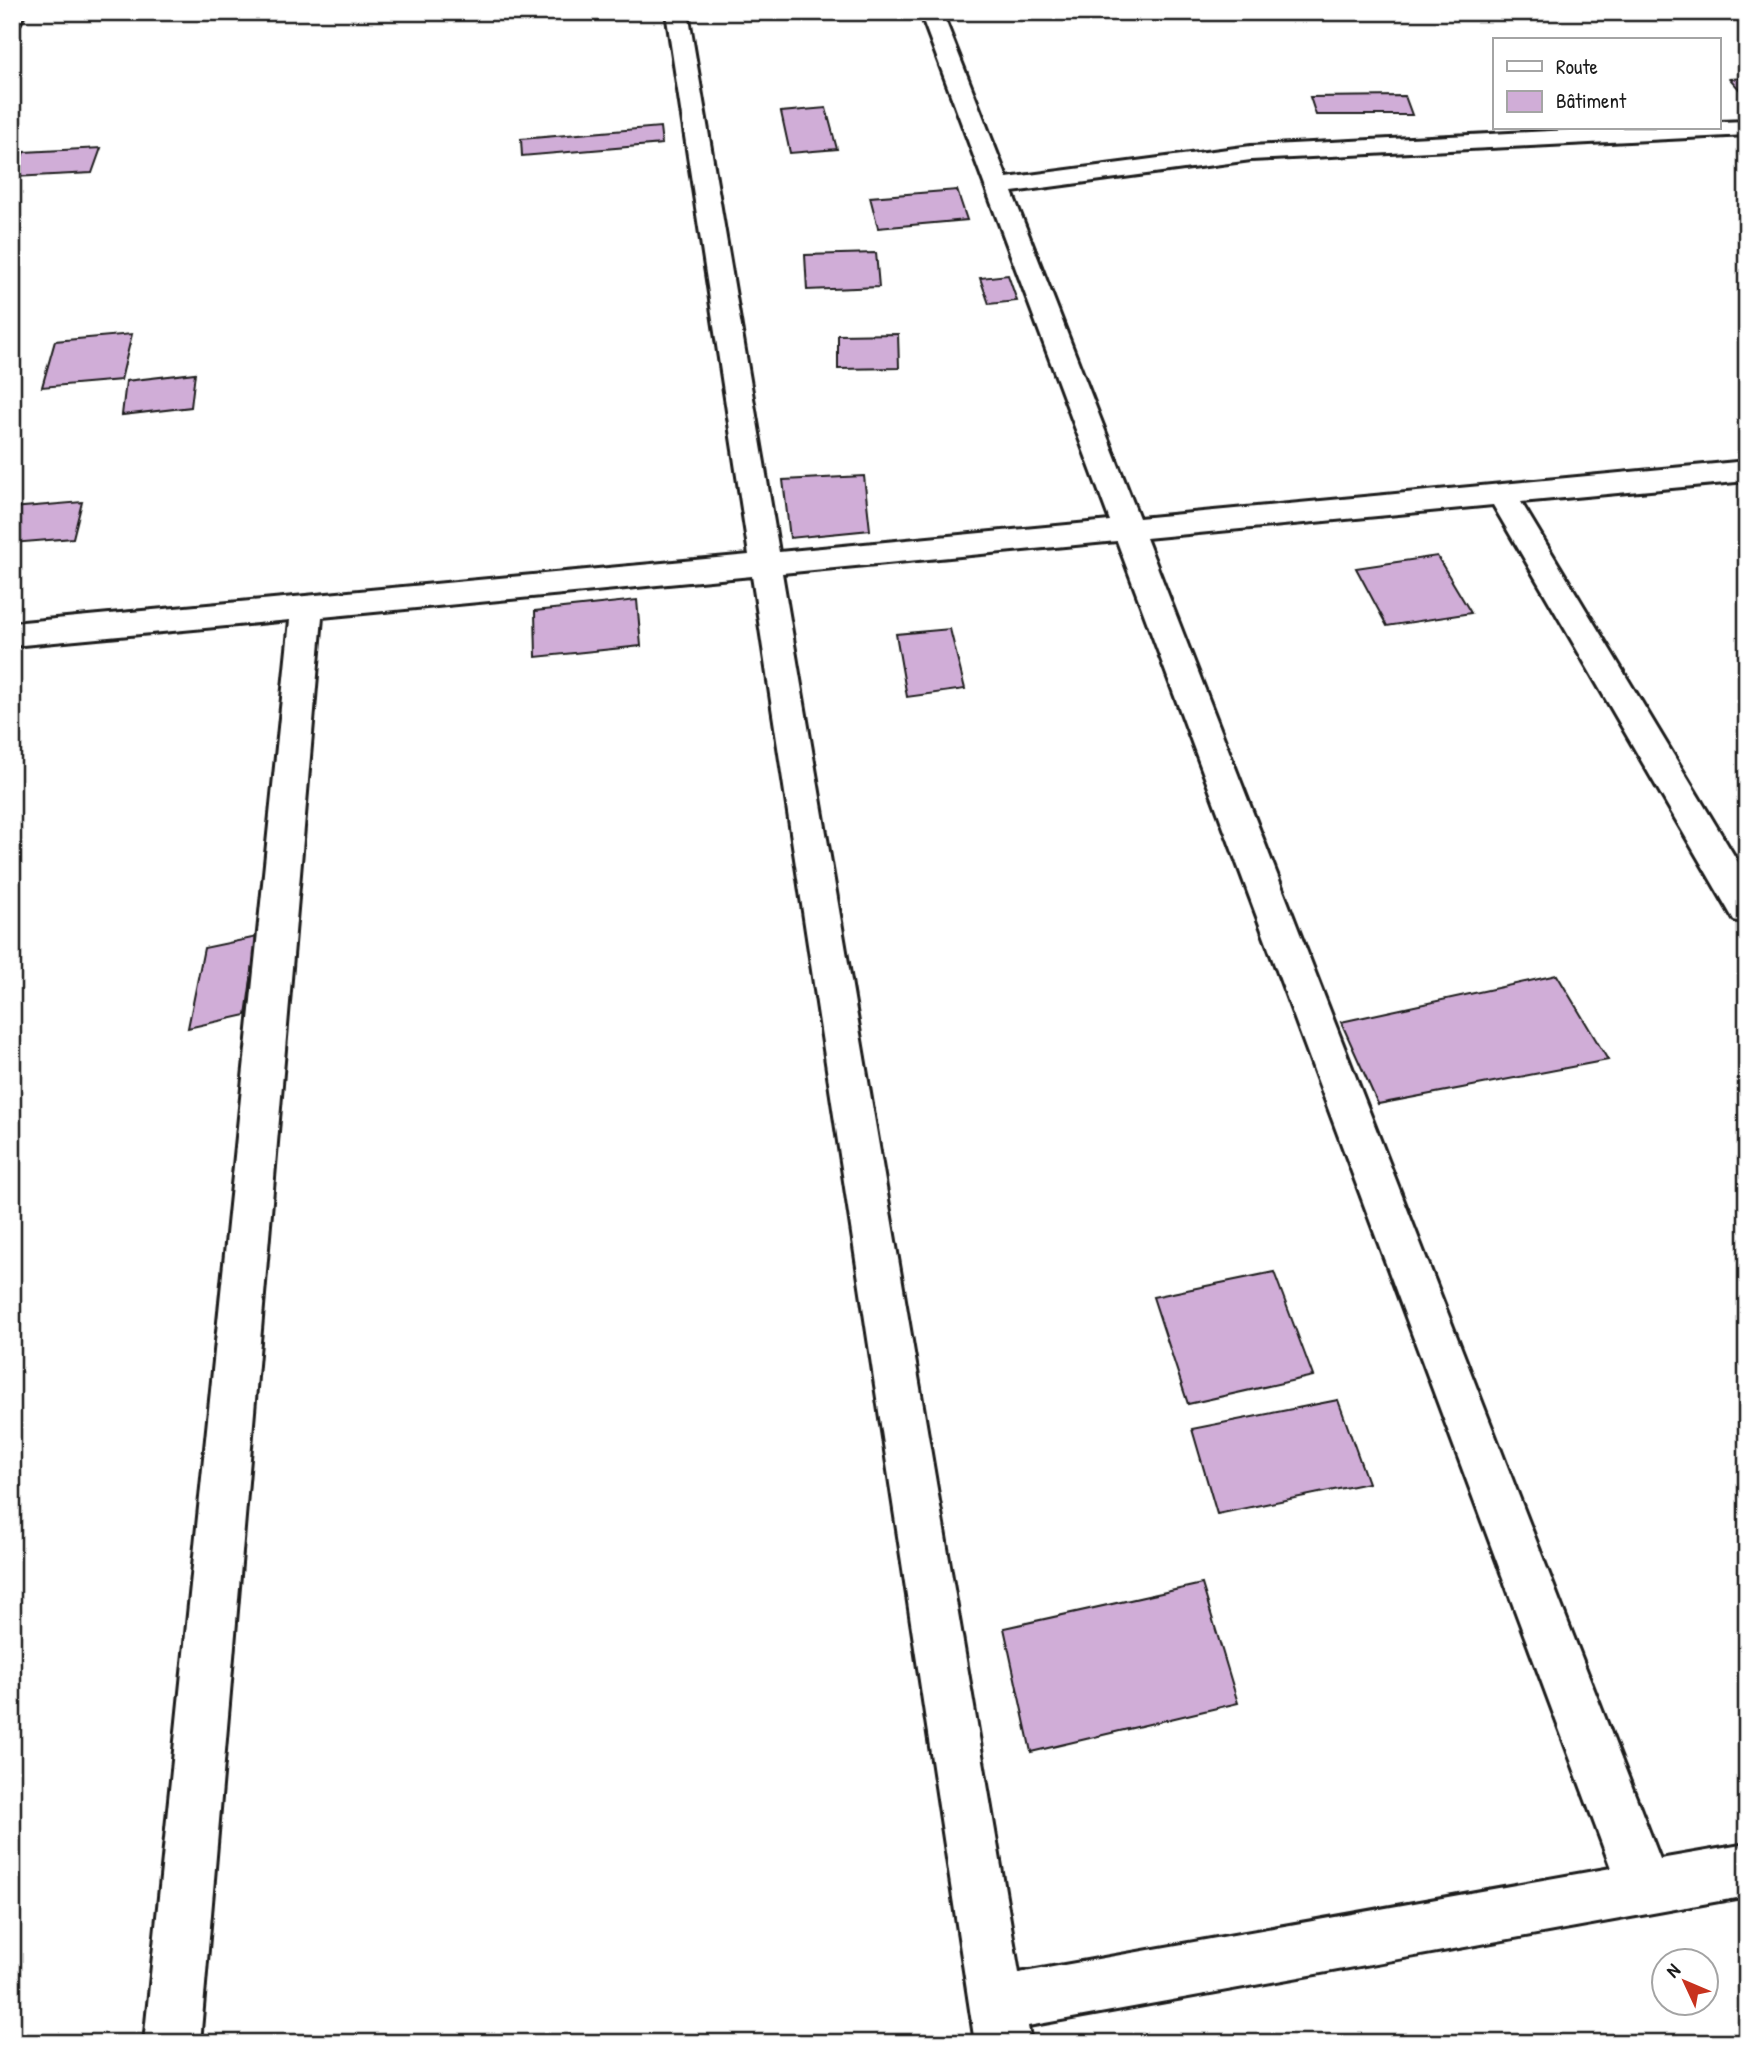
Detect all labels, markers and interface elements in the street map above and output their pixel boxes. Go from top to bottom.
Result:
legend [1493,38,1720,130]
text: Route [1556,52,1598,81]
text: Bâtiment [1556,86,1627,115]
north arrow [1650,1946,1720,2016]
text: N [1660,1958,1686,1983]

